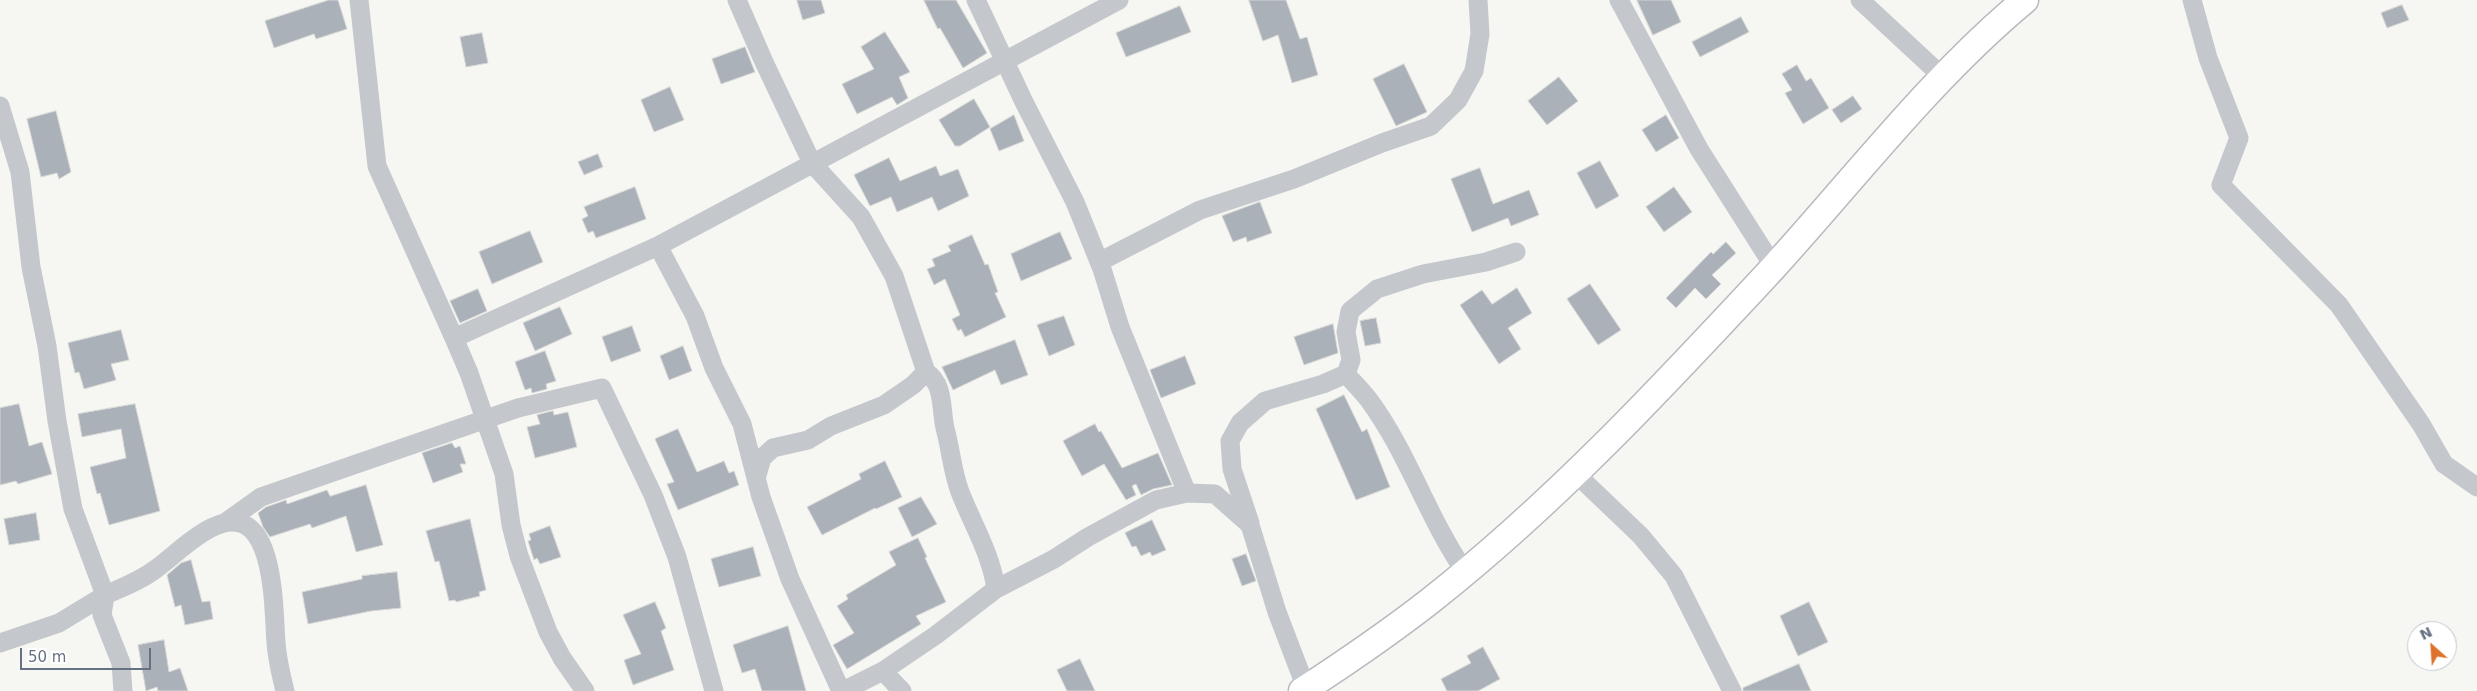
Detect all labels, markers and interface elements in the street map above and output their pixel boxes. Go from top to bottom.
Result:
north arrow [2407,621,2457,671]
text: N [2417,624,2435,643]
scale bar [22,638,154,670]
text: 50 m [28,648,66,666]

